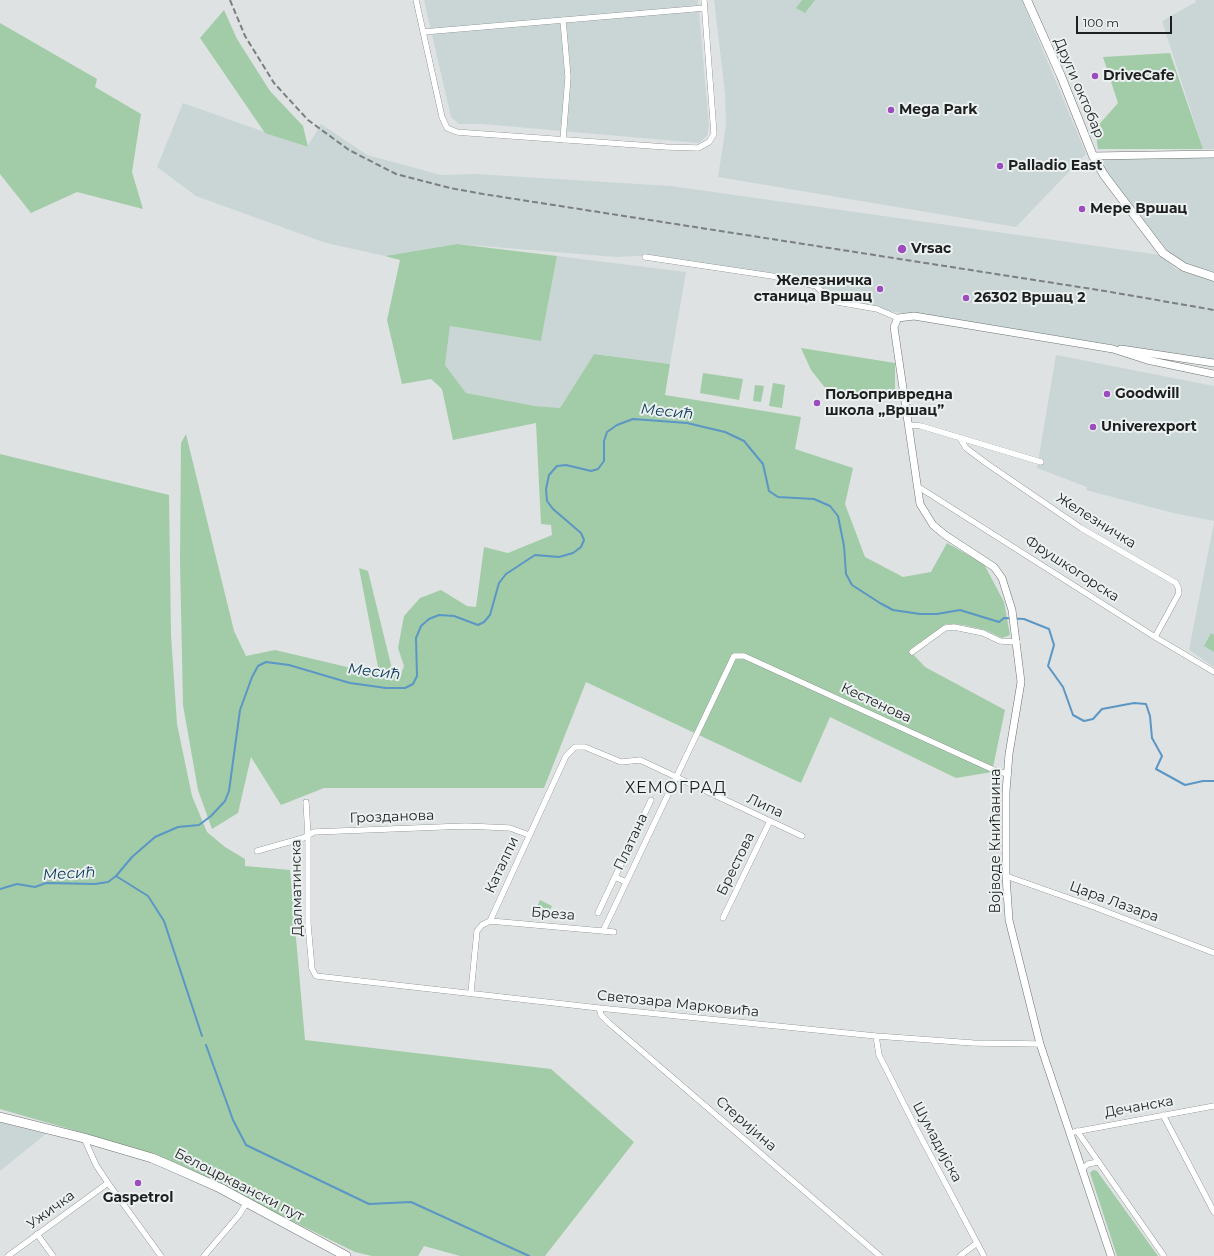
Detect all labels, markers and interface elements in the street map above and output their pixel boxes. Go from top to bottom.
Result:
scale bar [1078,8,1174,34]
text: 100 m [1083,15,1119,30]
street label: Други октобар [1050,35,1108,141]
place label: DriveCafe [1103,68,1175,84]
marker: DriveCafe [1090,71,1100,81]
place label: Mega Park [899,102,977,118]
marker: Mega Park [886,105,896,115]
place label: Palladio East [1008,158,1102,174]
marker: Palladio East [995,161,1005,171]
place label: Мере Вршац [1090,201,1187,217]
marker: Мере Вршац [1077,204,1087,214]
place label: Vrsac [911,241,951,257]
marker: Vrsac [896,243,908,255]
place label: Железничка станица Вршац [754,273,872,306]
marker: Железничка станица Вршац [875,284,885,294]
place label: 26302 Вршац 2 [974,290,1085,306]
marker: 26302 Вршац 2 [961,293,971,303]
place label: Goodwill [1115,386,1180,402]
place label: Пољопривредна школа „Вршац” [825,387,953,420]
marker: Goodwill [1102,389,1112,399]
marker: Пољопривредна школа „Вршац” [812,398,822,408]
water label: Месић [640,400,694,424]
place label: Univerexport [1101,419,1197,435]
marker: Univerexport [1088,422,1098,432]
street label: Железничка [1053,490,1139,552]
street label: Фрушкогорска [1022,532,1122,606]
water label: Месић [347,660,401,684]
street label: Кестенова [838,679,914,727]
street label: Војводе Книћанина [988,768,1004,914]
district label: ХЕМОГРАД [625,778,727,798]
street label: Липа [744,790,786,822]
street label: Грозданова [349,807,435,827]
street label: Платана [611,811,651,873]
street label: Брестова [714,830,758,898]
street label: Каталпи [482,834,522,896]
street label: Далматинска [288,839,306,937]
water label: Месић [42,864,96,884]
street label: Цара Лазара [1067,878,1161,926]
street label: Бреза [530,904,576,924]
street label: Светозара Марковића [596,987,760,1021]
street label: Стеријина [712,1093,780,1155]
street label: Дечанска [1103,1093,1175,1121]
street label: Шумадијска [909,1099,965,1185]
street label: Белоцрквански пут [171,1145,307,1225]
marker: Gaspetrol [133,1178,143,1188]
street label: Ужичка [24,1187,78,1233]
place label: Gaspetrol [103,1190,173,1206]

